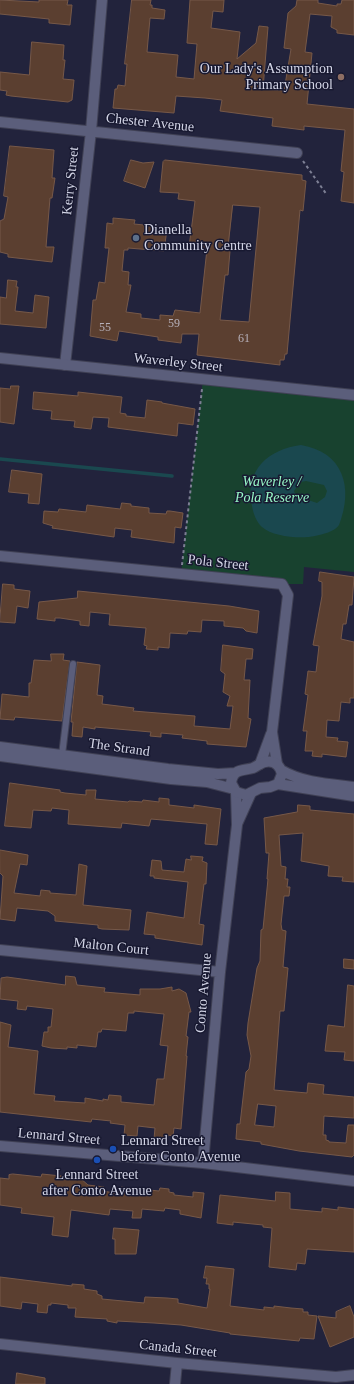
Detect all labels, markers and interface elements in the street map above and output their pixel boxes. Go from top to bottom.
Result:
place label: Our Lady's Assumption Primary School [200,61,333,94]
marker: Our Lady's Assumption Primary School [336,72,346,82]
street label: Chester Avenue [105,110,195,136]
street label: Kerry Street [59,146,83,216]
place label: Dianella Community Centre [144,222,252,254]
marker: Dianella Community Centre [131,233,141,243]
house number: 59 [168,317,180,331]
house number: 55 [99,321,111,335]
house number: 61 [238,332,250,346]
street label: Waverley Street [133,350,223,376]
park label: Waverley / Pola Reserve [235,474,309,506]
street label: Pola Street [187,551,249,575]
street label: The Strand [87,735,151,761]
street label: Malton Court [72,935,150,959]
street label: Conto Avenue [192,952,216,1034]
street label: Lennard Street [17,1125,101,1149]
place label: Lennard Street before Conto Avenue [121,1133,240,1166]
marker: Lennard Street before Conto Avenue [108,1144,118,1154]
marker: Lennard Street after Conto Avenue [92,1155,102,1165]
place label: Lennard Street after Conto Avenue [42,1167,152,1200]
street label: Canada Street [138,1337,218,1361]

